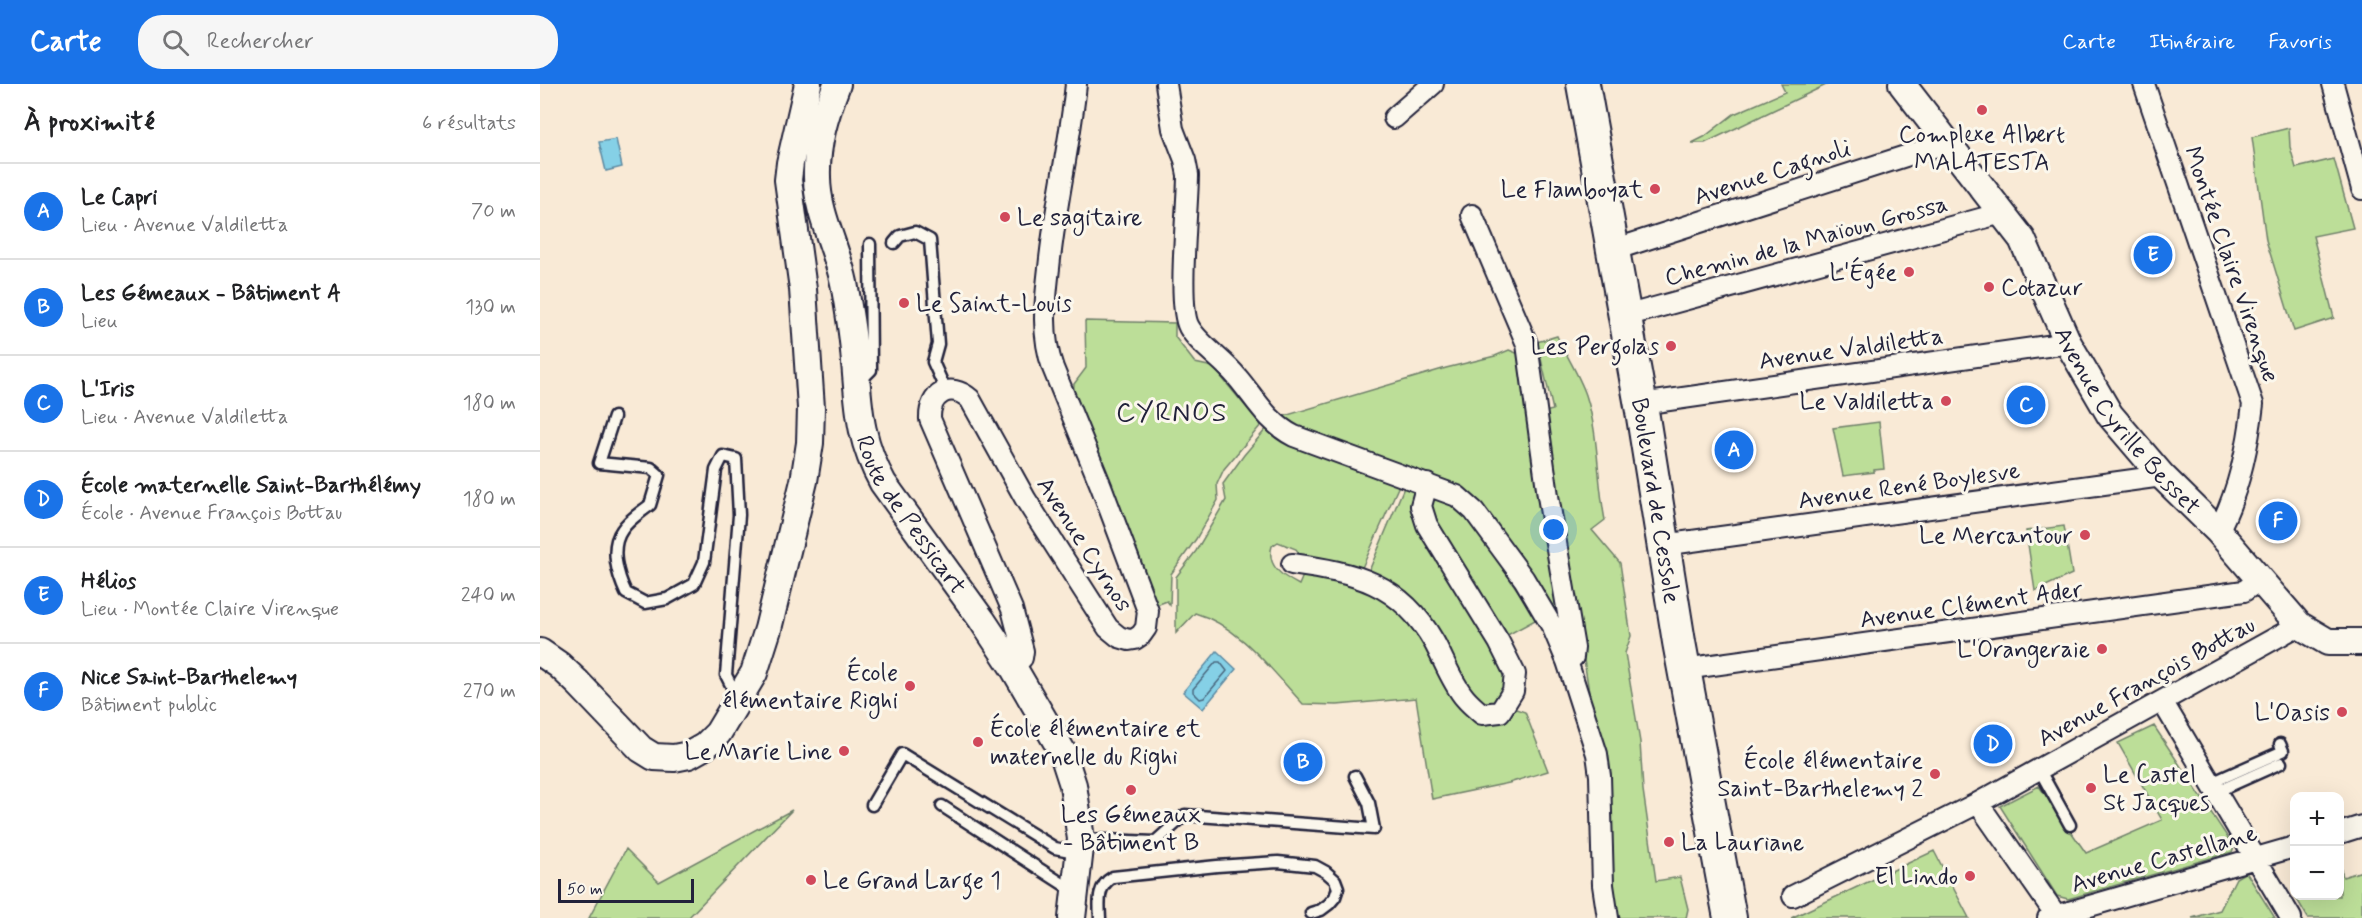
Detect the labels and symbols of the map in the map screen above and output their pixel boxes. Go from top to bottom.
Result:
marker: Complexe Albert MALATESTA [1975,103,1989,117]
place label: Complexe Albert MALATESTA [1899,120,2065,179]
street label: Avenue Cagnoli [1690,133,1856,216]
street label: Montée Claire Virenque [2176,143,2285,386]
place label: Le Flamboyat [1501,175,1643,206]
marker: Le Flamboyat [1648,182,1662,196]
street label: Chemin de la Maïoun Grossa [1661,189,1951,294]
place label: Le sagitaire [1017,203,1142,236]
marker: Le sagitaire [998,210,1012,224]
pin: E [2134,232,2172,278]
place label: L'Égée [1830,256,1897,289]
marker: L'Égée [1902,265,1916,279]
place label: Cotazur [2001,273,2083,304]
marker: Cotazur [1982,280,1996,294]
place label: Le Saint-Louis [916,289,1072,320]
marker: Le Saint-Louis [897,296,911,310]
street label: Avenue Valdiletta [1757,321,1946,378]
street label: Avenue Cyrille Besset [2046,323,2207,522]
place label: Les Pergolas [1530,332,1659,366]
marker: Les Pergolas [1664,339,1678,353]
pin: C [2006,382,2046,428]
place label: Le Valdiletta [1799,387,1934,418]
marker: Le Valdiletta [1939,394,1953,408]
district label: CYRNOS [1116,396,1228,431]
street label: Boulevard de Cessole [1623,396,1687,606]
pin: A [1714,428,1754,472]
street label: Route de Pessicart [848,432,972,601]
street label: Avenue René Boylesve [1796,456,2022,517]
street label: Avenue Cyrnos [1029,472,1139,618]
pin: F [2258,498,2298,544]
your location [1539,515,1568,544]
place label: Le Mercantour [1919,521,2073,552]
marker: Le Mercantour [2078,528,2092,542]
street label: Avenue Clément Ader [1858,574,2085,636]
street label: Avenue François Bottau [2033,610,2261,755]
place label: L'Orangeraie [1957,635,2090,668]
marker: L'Orangeraie [2095,642,2109,656]
place label: École élémentaire Righi [721,656,898,719]
marker: École élémentaire Righi [903,679,917,693]
place label: L'Oasis [2255,698,2330,729]
marker: L'Oasis [2335,705,2349,719]
place label: École élémentaire et maternelle du Righi [990,712,1201,775]
pin: D [1974,722,2012,766]
marker: École élémentaire et maternelle du Righi [971,735,985,749]
place label: Le Marie Line [685,737,832,768]
pin: B [1284,740,1323,784]
marker: Le Marie Line [837,744,851,758]
place label: École élémentaire Saint-Barthelemy 2 [1717,744,1923,805]
place label: Le Castel St Jacques [2103,760,2210,819]
marker: École élémentaire Saint-Barthelemy 2 [1928,767,1942,781]
marker: Le Castel St Jacques [2084,781,2098,795]
marker: Les Gémeaux - Bâtiment B [1124,783,1138,797]
place label: Les Gémeaux - Bâtiment B [1061,800,1202,859]
street label: Avenue Castellane [2068,818,2261,901]
place label: La Lauriane [1681,828,1804,859]
marker: La Lauriane [1662,835,1676,849]
place label: El Lindo [1874,862,1958,893]
place label: Le Grand Large 1 [823,866,1001,900]
marker: El Lindo [1963,869,1977,883]
marker: Le Grand Large 1 [804,873,818,887]
scale bar [558,876,694,904]

